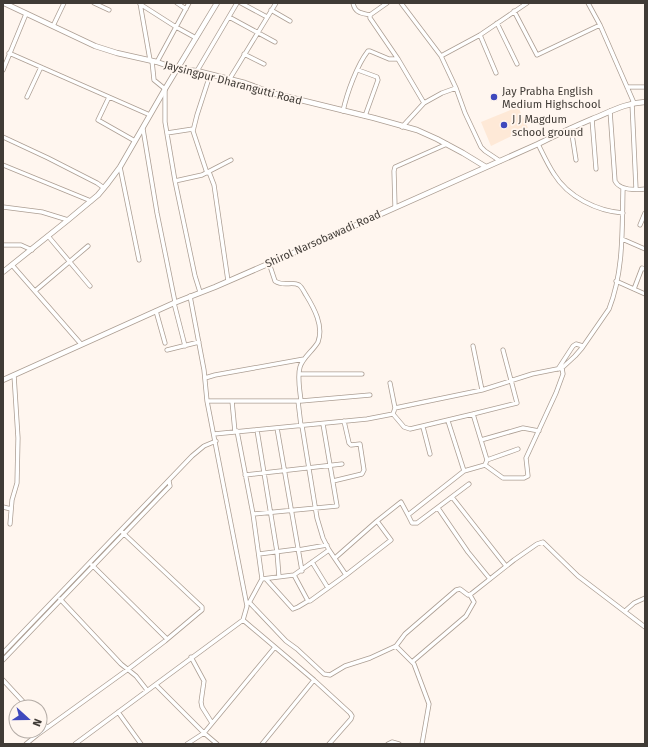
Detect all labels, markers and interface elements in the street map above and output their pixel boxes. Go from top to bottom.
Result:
street label: Jaysingpur Dharangutti Road [163,58,303,108]
place label: Jay Prabha English Medium Highschool [502,85,601,111]
marker: Jay Prabha English Medium Highschool [489,92,499,102]
place label: J J Magdum school ground [512,113,583,139]
marker: J J Magdum school ground [499,120,509,130]
street label: Shirol Narsobawadi Road [263,208,383,270]
north arrow [8,699,48,739]
text: N [29,717,44,728]

